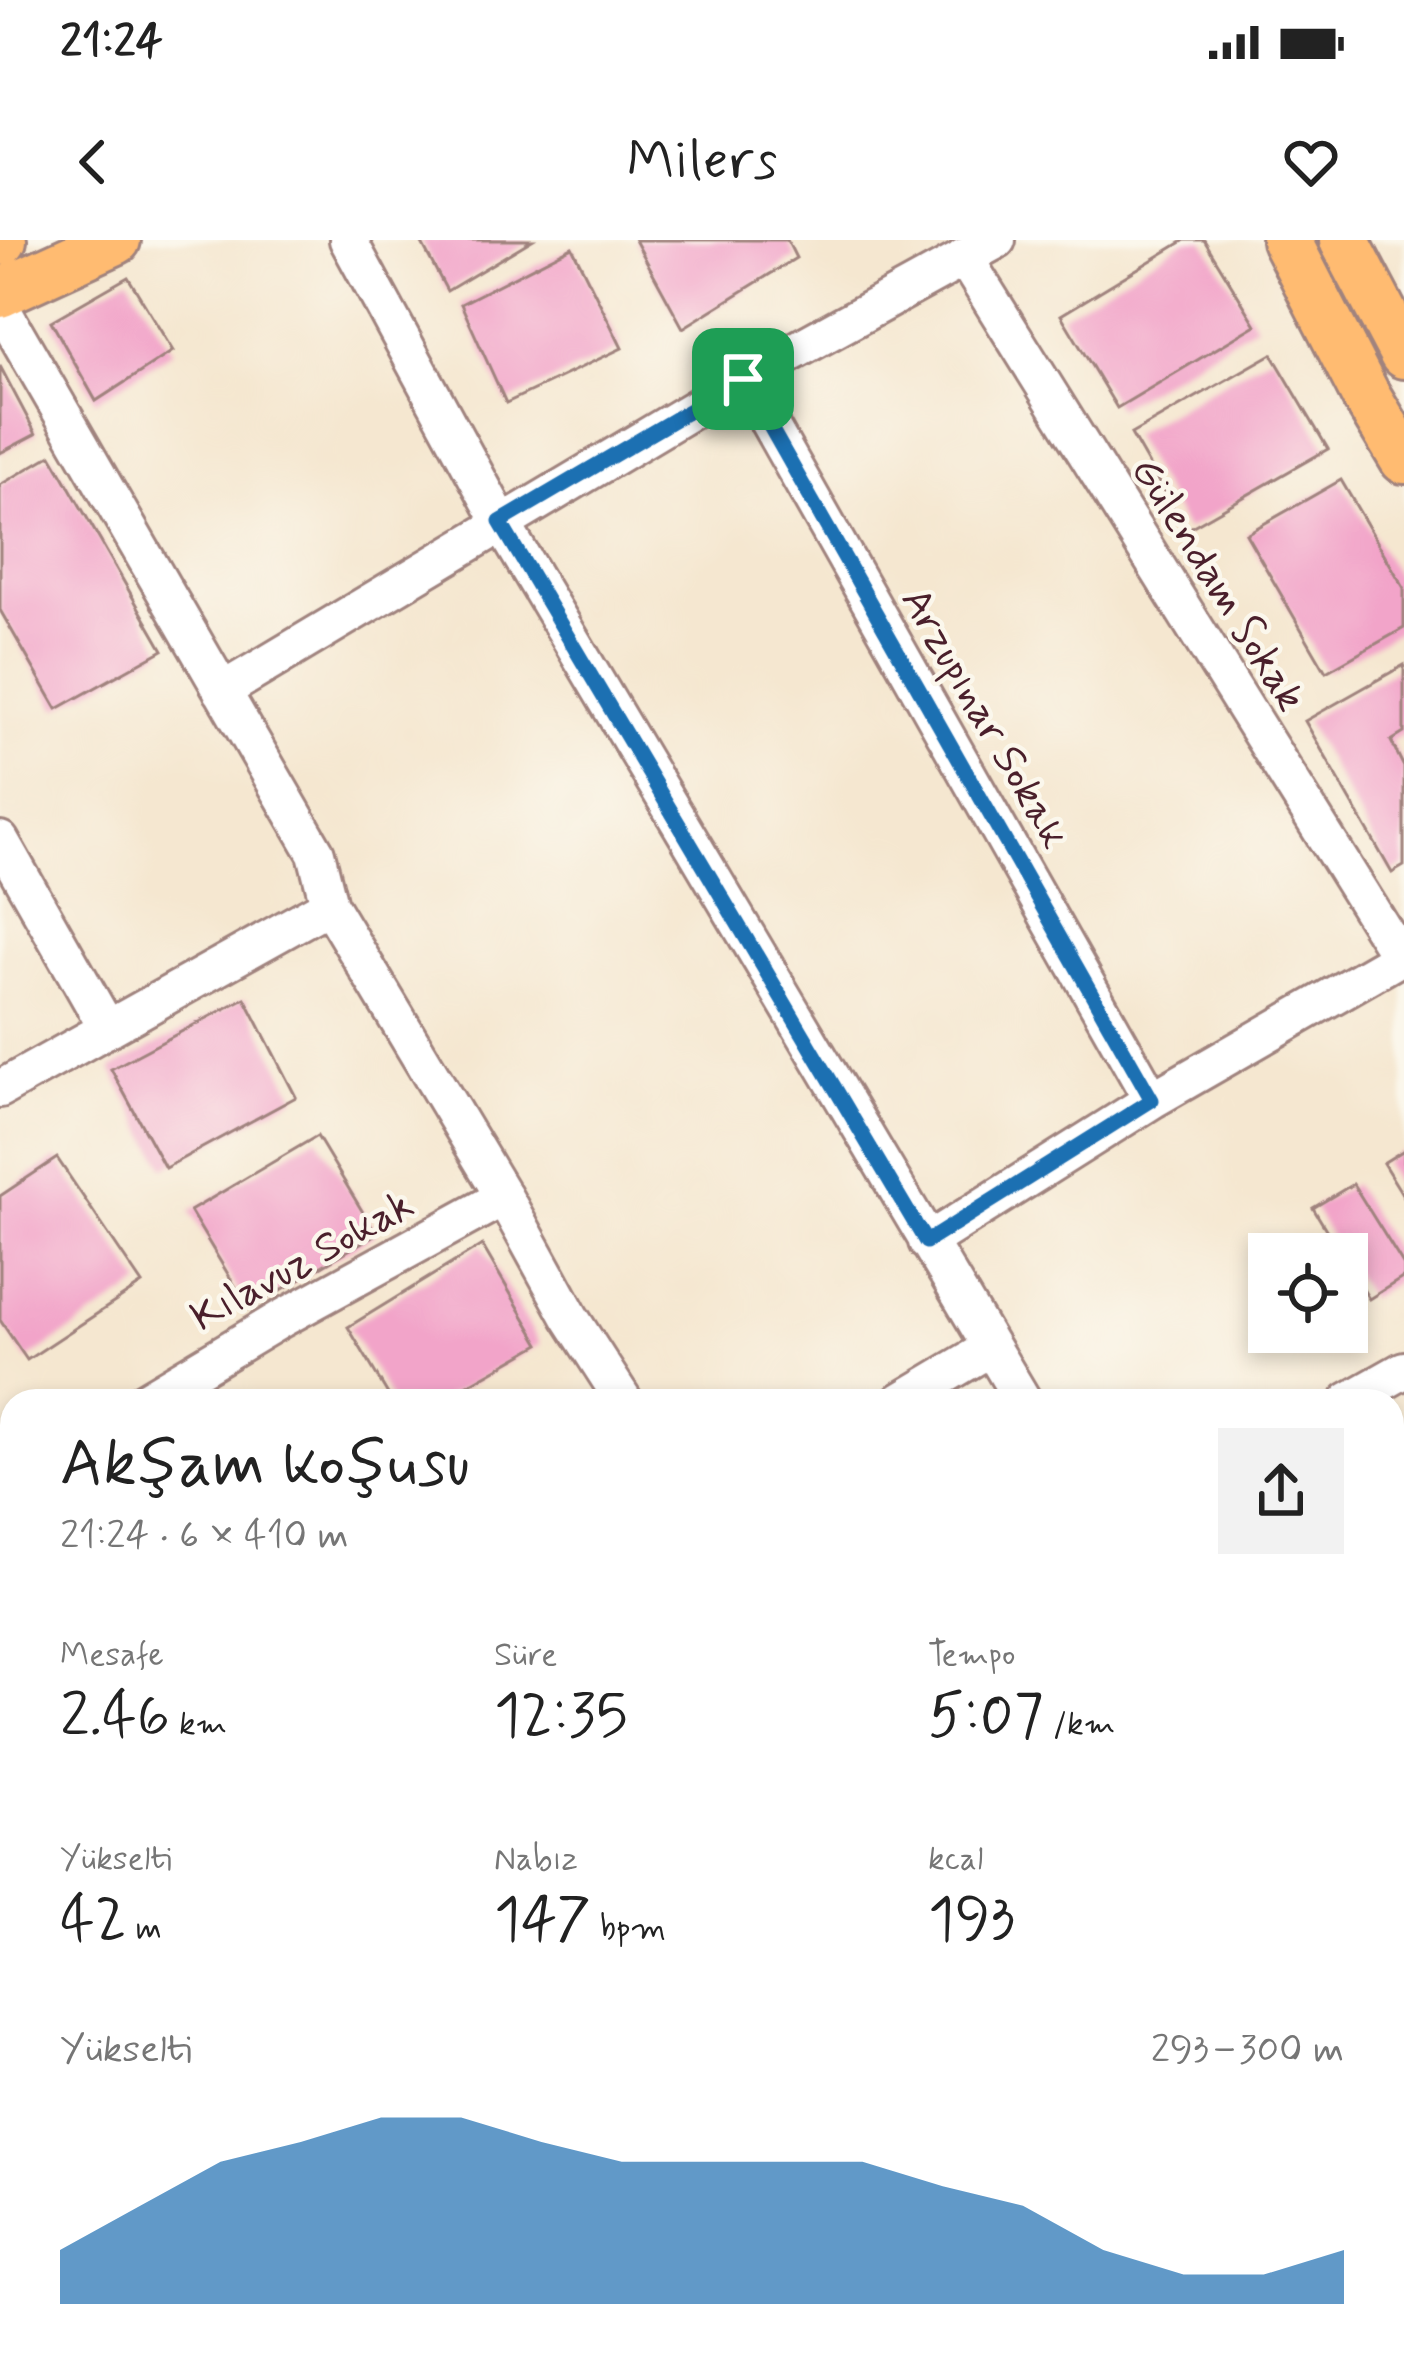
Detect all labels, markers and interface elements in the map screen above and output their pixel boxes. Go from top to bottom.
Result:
text: 21:24 [60,13,163,72]
text: Milers [627,127,777,198]
icon: back [60,129,126,195]
icon: heart [1278,129,1344,195]
pin [692,328,794,430]
icon: arrive [710,346,776,412]
street label: Gülendam Sokak [1117,447,1317,722]
street label: Arzupınar Sokak [887,578,1081,859]
street label: Kılavuz Sokak [182,1178,424,1346]
map controls [1248,1233,1368,1353]
button: locate [1248,1233,1368,1353]
text: Akşam koşusu [60,1423,470,1509]
button: share [1218,1428,1344,1554]
text: 21:24 · 6 × 410 m [60,1511,348,1562]
text: Mesafe [60,1634,164,1678]
text: Süre [494,1634,557,1678]
text: Tempo [928,1634,1015,1678]
text: 2.46 [60,1678,170,1757]
text: 12:35 [494,1678,628,1757]
text: 5:07 [928,1678,1044,1757]
text: km [170,1703,227,1747]
text: /km [1044,1703,1115,1747]
text: Yükselti [60,1838,172,1882]
text: Nabız [494,1838,578,1882]
text: kcal [928,1838,983,1882]
text: 42 [60,1882,127,1961]
text: 147 [494,1882,591,1961]
text: 193 [928,1882,1015,1961]
text: m [127,1907,162,1951]
text: bpm [591,1907,666,1951]
text: Yükselti [60,2025,192,2076]
text: 293–300 m [1151,2025,1344,2076]

